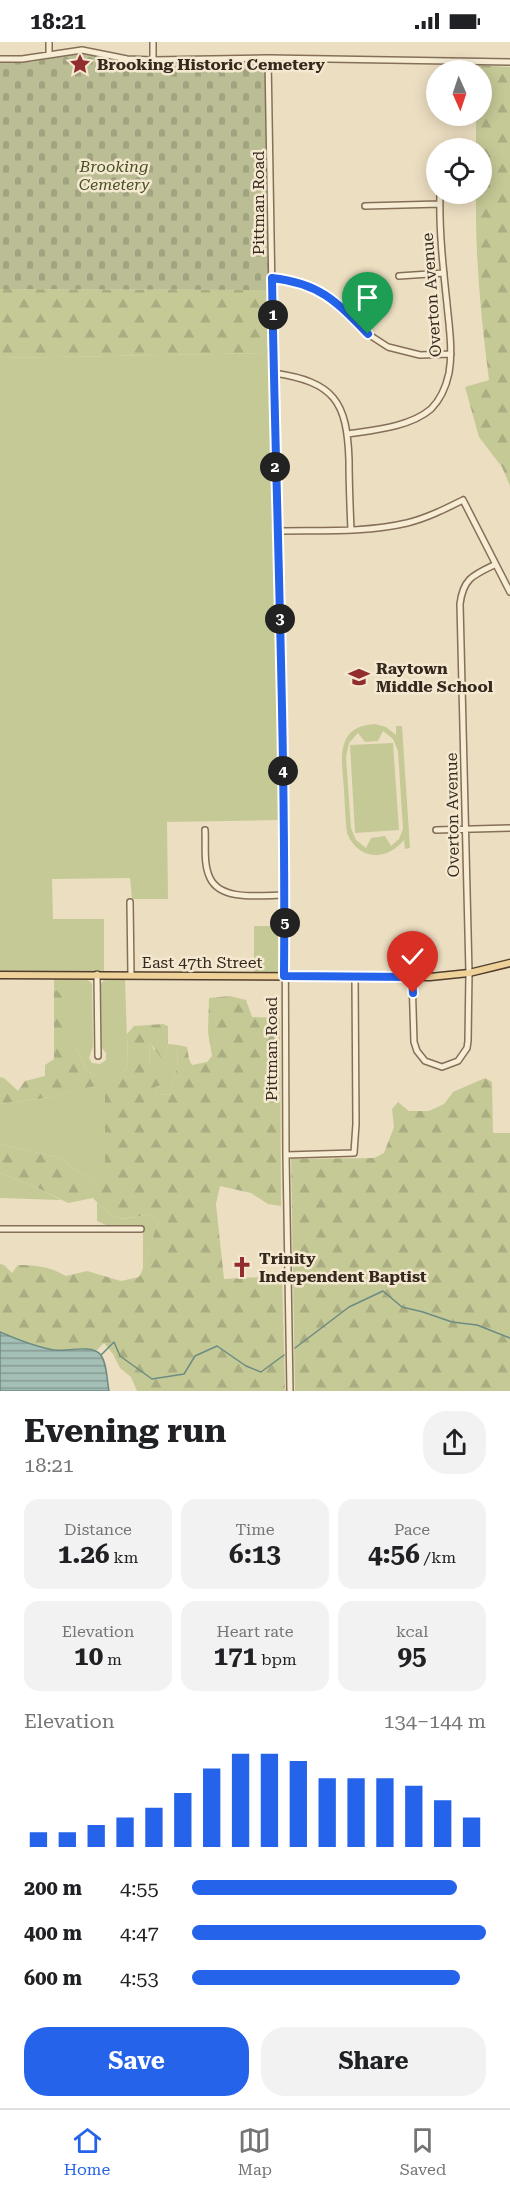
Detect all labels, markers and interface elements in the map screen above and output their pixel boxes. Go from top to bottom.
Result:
text: 18:21 [30,9,86,34]
place icon: Brooking Historic Cemetery [68,52,92,76]
place label: Brooking Historic Cemetery [97,55,325,74]
north arrow [426,60,492,126]
map controls [426,60,492,204]
button: locate [426,138,492,204]
street label: Pittman Road [249,151,268,255]
park label: Brooking Cemetery [79,157,150,194]
street label: Overton Avenue [418,232,445,358]
pin [342,272,393,334]
icon: arrive [351,281,384,314]
pin: 1 [258,300,288,330]
text: 1 [269,305,277,324]
pin: 2 [260,452,290,482]
text: 2 [271,457,279,476]
pin: 3 [265,604,295,634]
text: 3 [276,609,284,628]
place label: Raytown Middle School [376,659,494,696]
school or university icon: Raytown Middle School [347,665,371,689]
street label: Overton Avenue [442,752,463,877]
pin: 4 [268,756,298,786]
text: 4 [279,761,287,780]
pin: 5 [270,908,300,938]
text: 5 [281,913,289,932]
pin [387,931,438,993]
icon: check [396,940,429,973]
street label: East 47th Street [142,953,262,972]
street label: Pittman Road [262,997,281,1101]
place label: Trinity Independent Baptist [259,1249,427,1286]
church icon: Trinity Independent Baptist [230,1255,254,1279]
text: Evening run [24,1411,226,1450]
button: share [423,1411,486,1474]
text: 18:21 [24,1453,74,1477]
text: Distance [64,1520,132,1539]
text: Time [235,1520,275,1539]
text: Pace [394,1520,430,1539]
text: 1.26 [58,1539,110,1569]
text: 6:13 [229,1539,281,1569]
text: 4:56 [368,1539,420,1569]
text: km [110,1548,138,1567]
text: /km [420,1548,456,1567]
text: Elevation [62,1622,134,1641]
text: Heart rate [217,1622,293,1641]
text: kcal [396,1622,428,1641]
text: 10 [74,1641,103,1671]
text: 171 [213,1641,257,1671]
text: 95 [397,1641,427,1671]
text: m [103,1650,122,1669]
text: bpm [257,1650,297,1669]
text: Elevation [24,1709,115,1733]
text: 134–144 m [383,1709,486,1733]
text: 200 m [24,1876,82,1900]
text: 4:55 [120,1876,159,1900]
text: 400 m [24,1921,82,1945]
text: 4:47 [120,1921,159,1945]
text: 600 m [24,1966,82,1990]
text: 4:53 [120,1966,159,1990]
button: Save [24,2027,249,2096]
button: Share [261,2027,486,2096]
tab: Home [64,2124,110,2179]
tab: Map [238,2124,272,2179]
tab: Saved [400,2124,446,2179]

